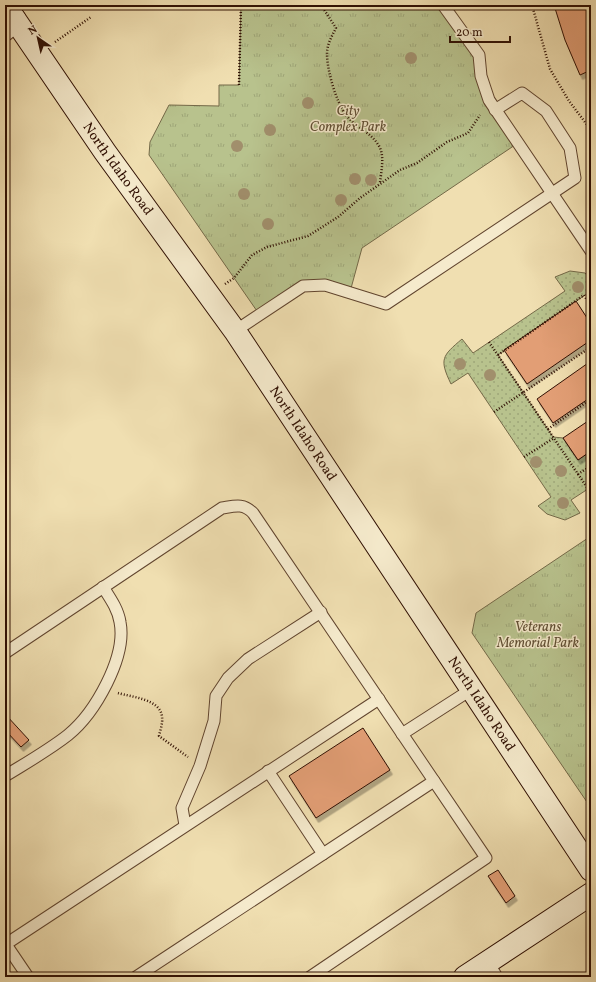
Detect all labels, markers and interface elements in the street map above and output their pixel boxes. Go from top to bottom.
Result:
north arrow [18,18,58,58]
scale bar [450,18,510,44]
text: N [26,22,41,39]
text: 20 m [456,25,483,41]
park label: City Complex Park [310,102,387,137]
street label: North Idaho Road [78,119,158,219]
street label: North Idaho Road [265,383,341,485]
park label: Veterans Memorial Park [496,618,579,653]
street label: North Idaho Road [443,653,520,755]

